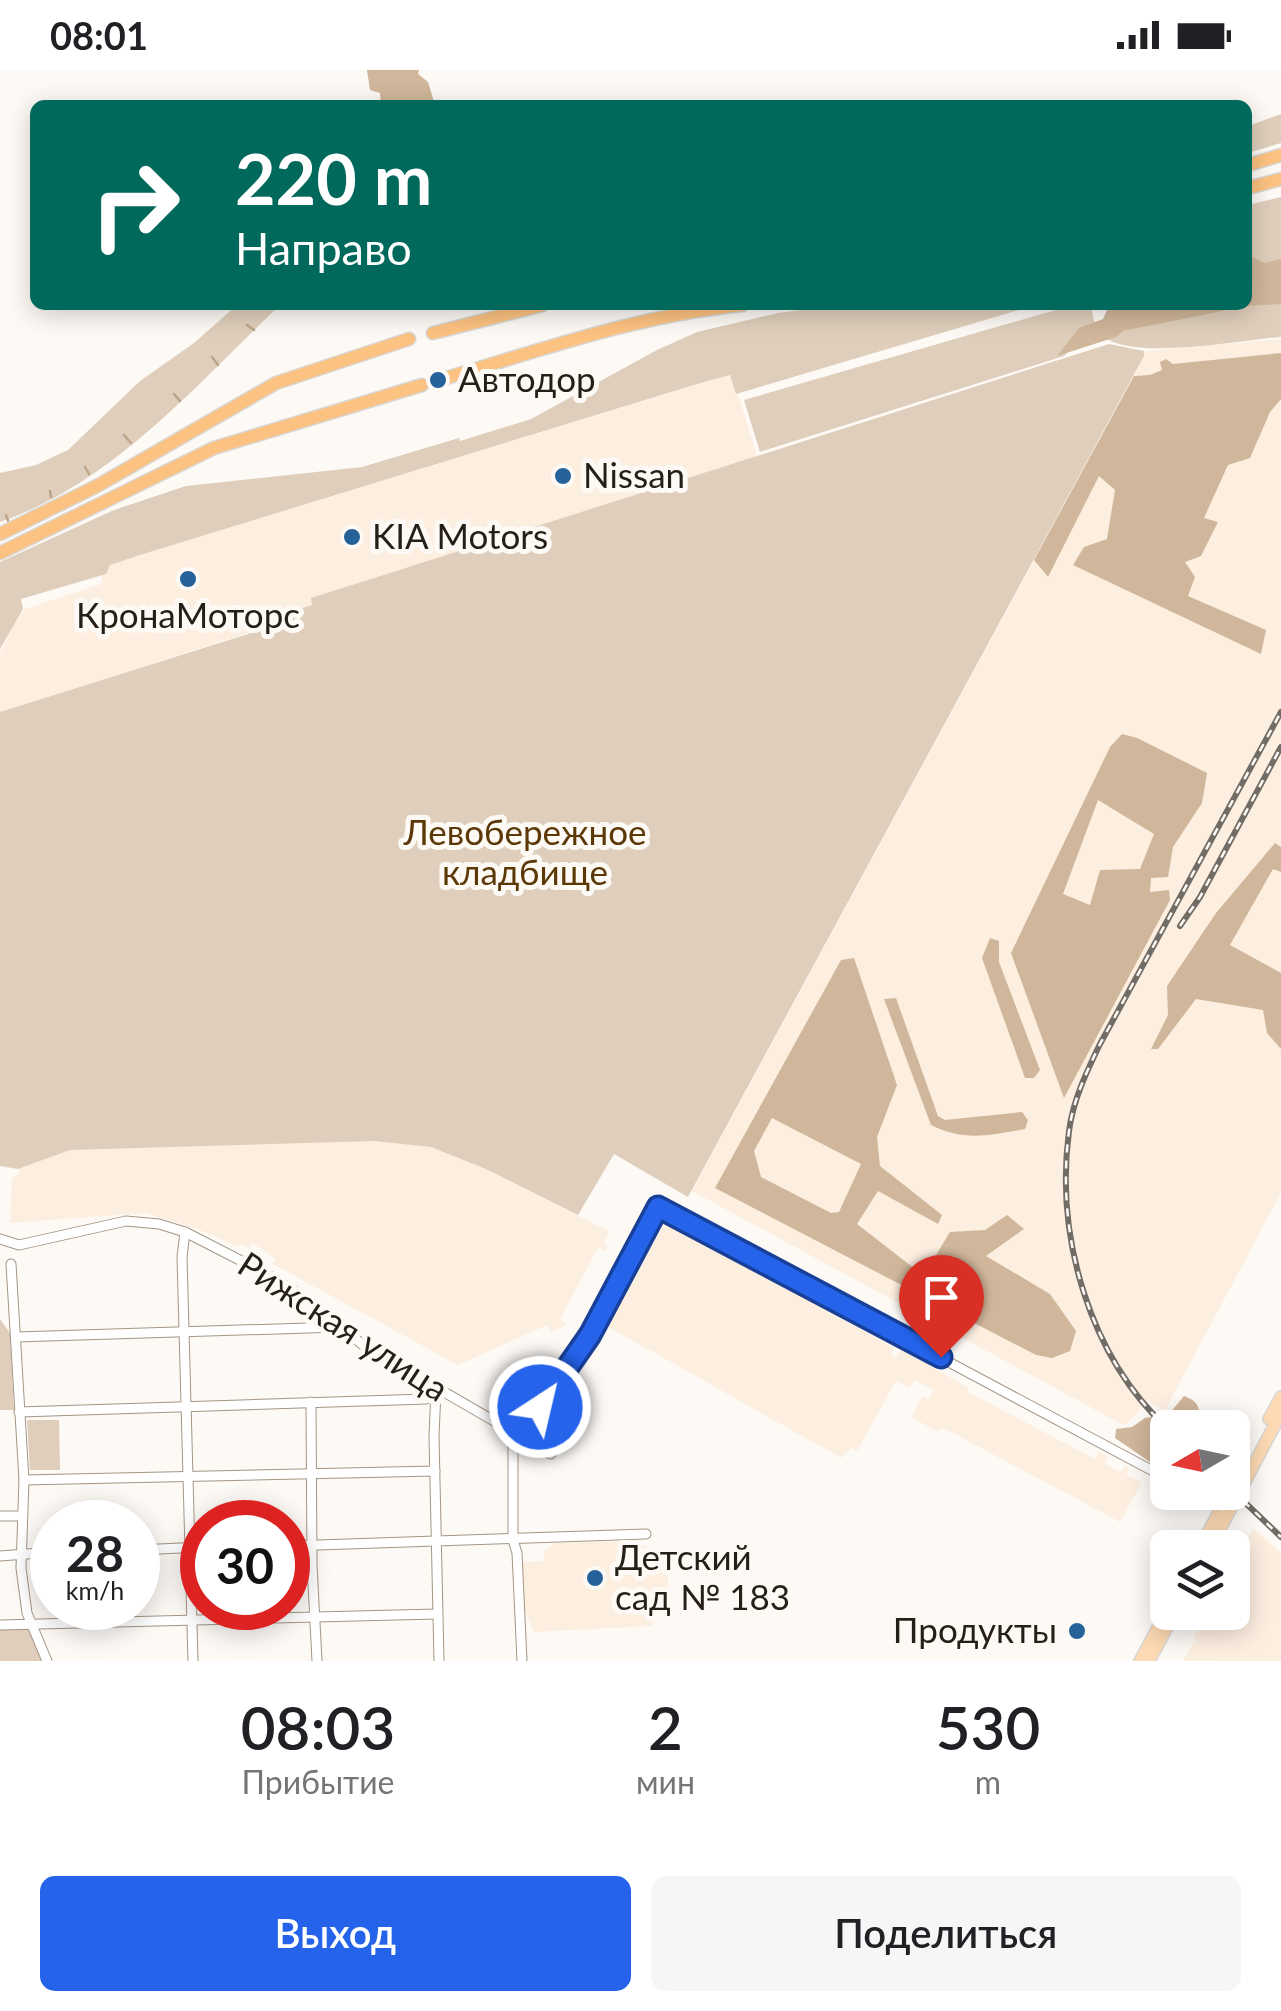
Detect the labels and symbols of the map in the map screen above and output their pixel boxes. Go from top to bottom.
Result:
place label: Автодор [458,357,596,399]
marker: Автодор [427,369,449,391]
place label: Nissan [583,453,685,495]
marker: Nissan [552,465,574,487]
place label: KIA Motors [372,514,548,556]
marker: KIA Motors [341,526,363,548]
marker: КронаМоторс [177,568,199,590]
place label: КронаМоторс [76,593,300,635]
park label: Левобережное кладбище [402,810,647,892]
street label: Рижская улица [231,1242,457,1409]
pin [899,1255,984,1358]
position arrow [488,1355,592,1459]
north arrow [1150,1410,1250,1510]
speed limit sign: 30 [180,1500,310,1630]
place label: Детский сад № 183 [615,1535,790,1617]
marker: Детский сад № 183 [584,1567,606,1589]
place label: Продукты [893,1608,1057,1650]
marker: Продукты [1066,1620,1088,1642]

